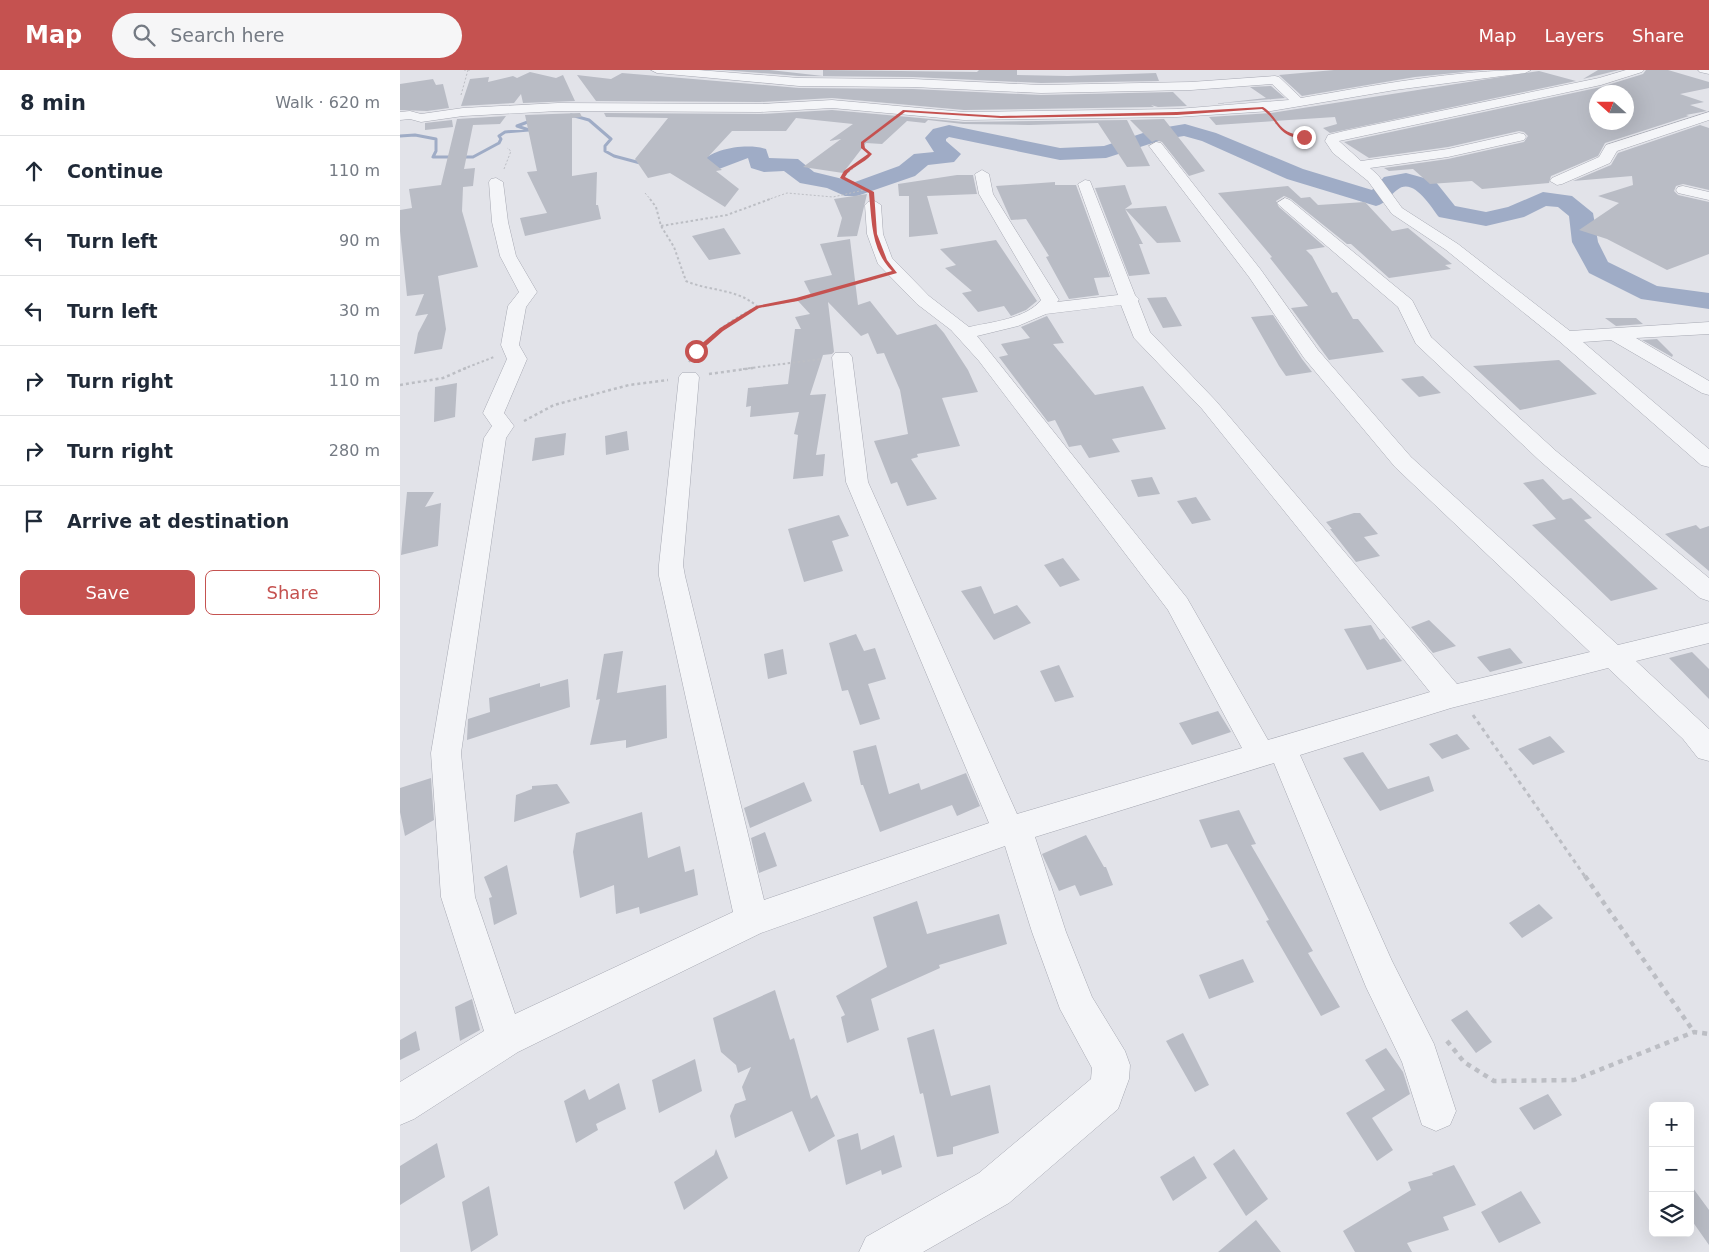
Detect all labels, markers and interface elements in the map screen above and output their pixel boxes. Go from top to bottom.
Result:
search box [112,13,462,58]
text: Map [25,21,82,49]
icon: search [130,21,158,49]
text: Search here [170,24,284,46]
text: Map [1478,25,1516,46]
text: Layers [1544,25,1604,46]
text: Share [1632,25,1684,46]
north arrow [1589,85,1634,130]
text: 8 min [20,91,86,115]
text: Walk · 620 m [275,93,380,112]
route end [1293,126,1316,149]
icon: ahead [20,157,48,185]
text: Continue [67,160,163,182]
text: 110 m [329,161,380,180]
icon: left [20,227,48,255]
text: Turn left [67,230,158,252]
text: 90 m [339,231,380,250]
icon: left [20,297,48,325]
text: Turn left [67,300,158,322]
text: 30 m [339,301,380,320]
route start [685,340,708,363]
icon: right [20,367,48,395]
text: Turn right [67,370,173,392]
text: 110 m [329,371,380,390]
icon: right [20,437,48,465]
text: Turn right [67,440,173,462]
text: 280 m [329,441,380,460]
icon: arrive [20,507,48,535]
text: Arrive at destination [67,510,289,532]
button: Save [20,570,195,615]
button: Share [205,570,380,615]
map controls [1649,1102,1694,1237]
button: + [1649,1102,1694,1147]
button: − [1649,1147,1694,1192]
button: layers [1649,1192,1694,1237]

